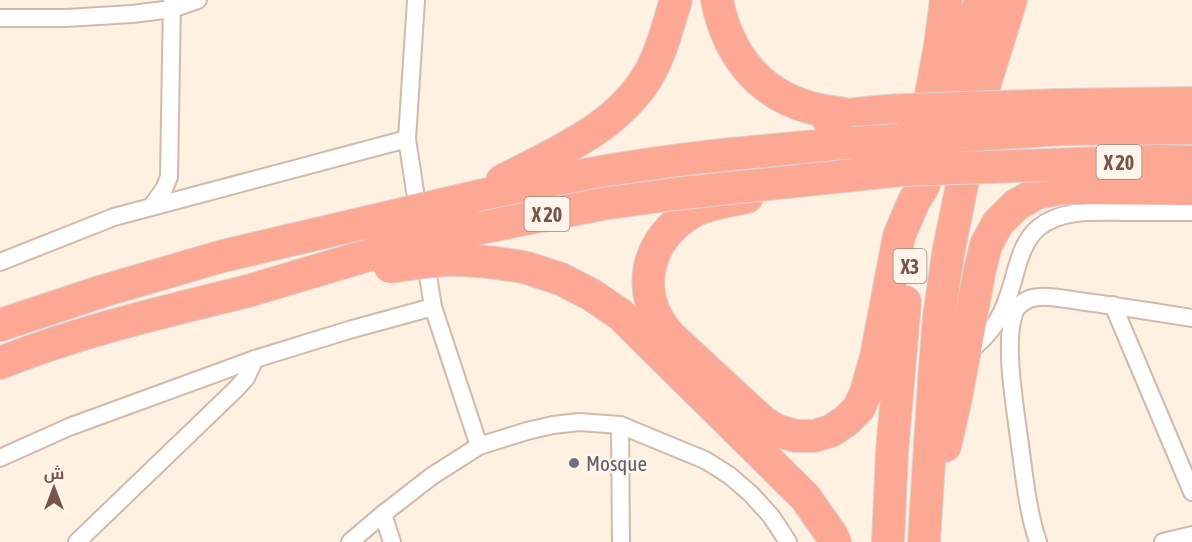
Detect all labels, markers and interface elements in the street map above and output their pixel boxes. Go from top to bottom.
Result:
road number: X 20 [1096,145,1142,179]
road number: X 20 [524,197,570,231]
road number: X3 [894,249,926,283]
place label: Mosque [586,451,647,475]
marker: Mosque [567,456,581,470]
north arrow [24,458,84,518]
text: ش [44,464,64,483]

